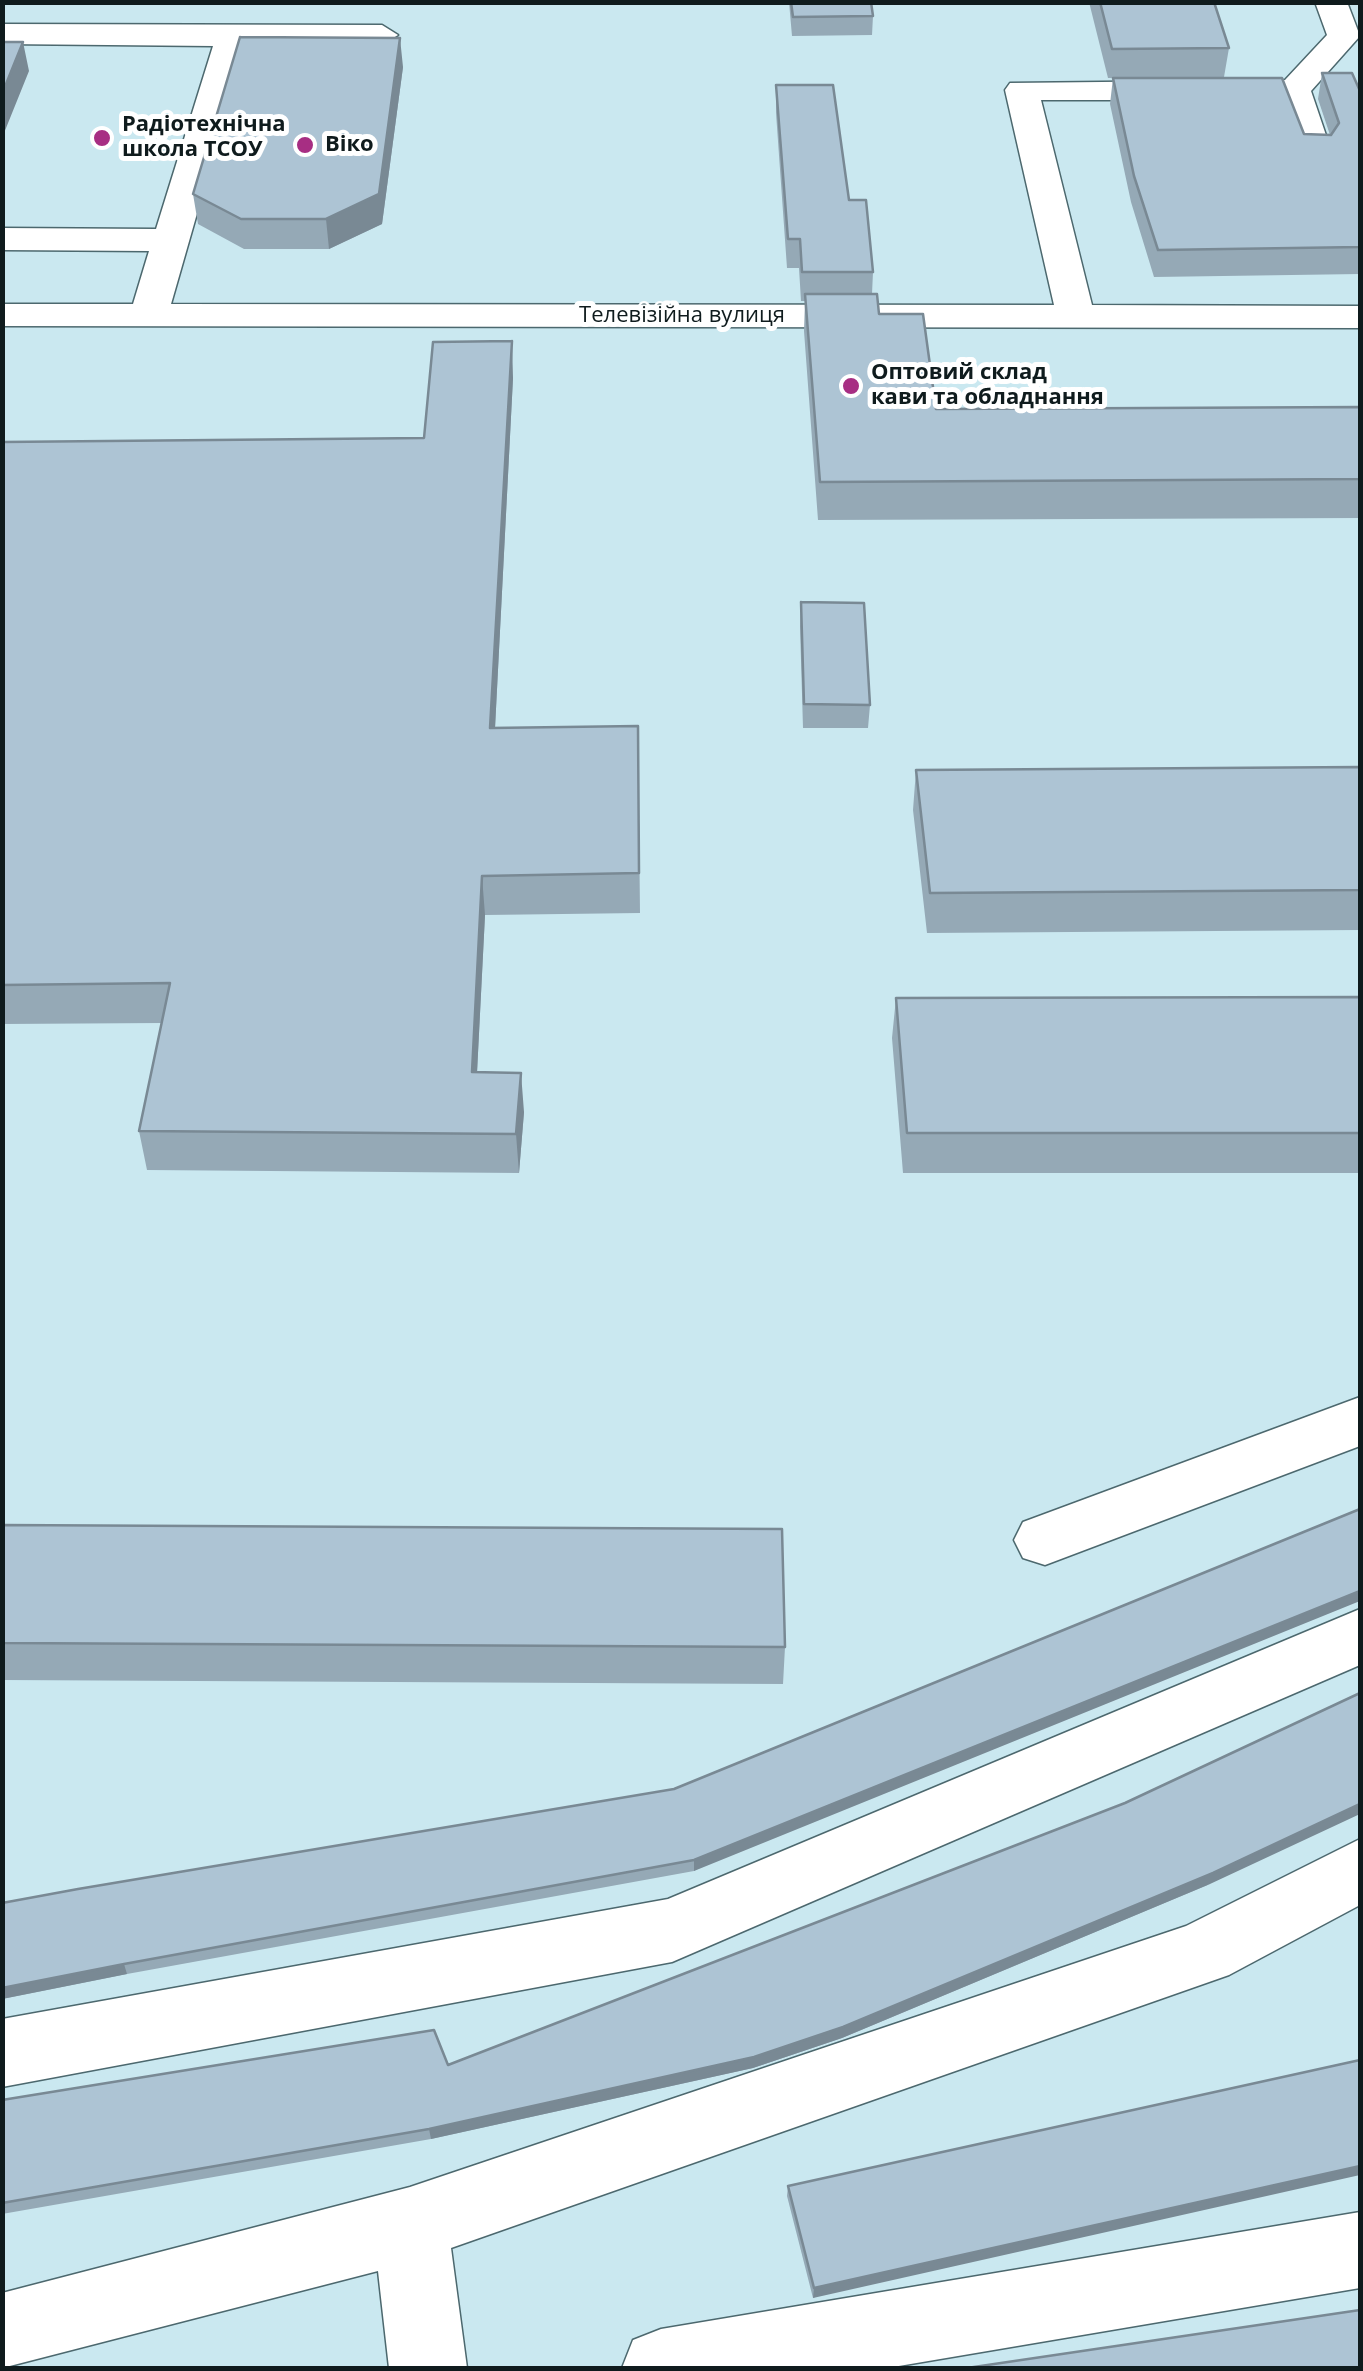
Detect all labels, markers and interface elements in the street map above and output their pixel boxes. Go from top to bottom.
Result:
place label: Радіотехнічна школа ТСОУ [122,112,285,164]
marker: Радіотехнічна школа ТСОУ [91,127,113,149]
place label: Віко [325,132,374,158]
marker: Віко [294,134,316,156]
street label: Телевізійна вулиця [579,303,785,329]
place label: Оптовий склад кави та обладнання [871,360,1104,412]
marker: Оптовий склад кави та обладнання [840,375,862,397]

